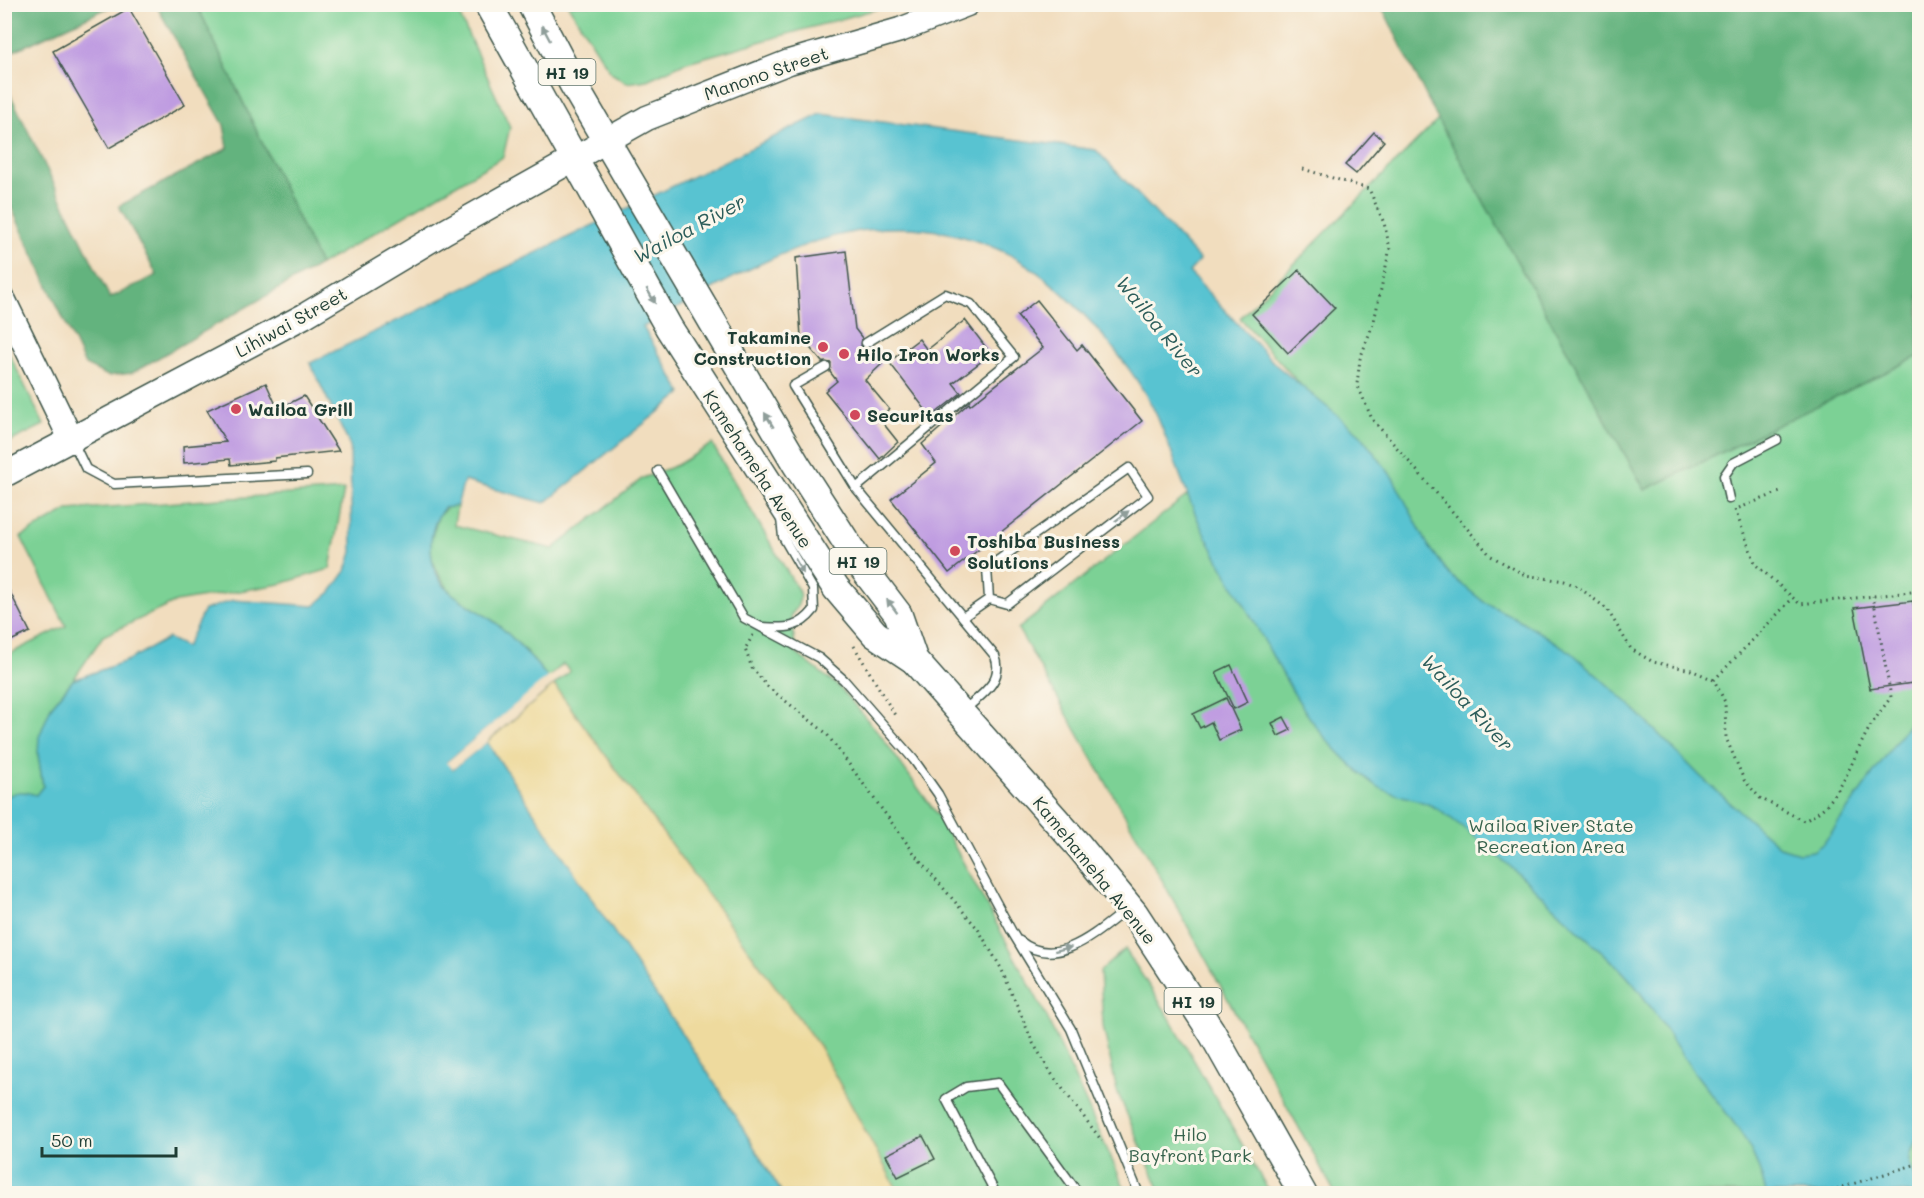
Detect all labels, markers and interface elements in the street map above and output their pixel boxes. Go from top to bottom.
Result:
one-way arrow [541,24,551,41]
street label: Manono Street [701,41,831,105]
road number: HI 19 [538,59,596,85]
water label: Wailoa River [628,187,750,269]
water label: Wailoa River [1111,270,1209,382]
street label: Lihiwai Street [231,281,351,363]
one-way arrow [645,288,656,304]
place label: Takamine Construction [694,325,811,370]
marker: Takamine Construction [816,340,830,354]
place label: Hilo Iron Works [856,342,1000,366]
marker: Hilo Iron Works [837,347,851,361]
street label: Kamehameha Avenue [698,385,818,553]
place label: Wailoa Grill [248,397,353,421]
marker: Wailoa Grill [229,402,243,416]
place label: Securitas [867,403,954,427]
marker: Securitas [848,408,862,422]
one-way arrow [764,411,774,428]
one-way arrow [1114,510,1130,523]
place label: Toshiba Business Solutions [967,529,1120,574]
marker: Toshiba Business Solutions [948,544,962,558]
road number: HI 19 [830,548,886,574]
one-way arrow [794,557,804,574]
one-way arrow [886,598,898,614]
water label: Wailoa River [1416,648,1520,756]
street label: Kamehameha Avenue [1028,791,1162,949]
park label: Wailoa River State Recreation Area [1468,813,1634,858]
one-way arrow [1054,944,1072,954]
road number: HI 19 [1164,988,1222,1014]
scale bar [42,1120,176,1158]
park label: Hilo Bayfront Park [1129,1122,1251,1167]
text: 50 m [51,1128,93,1152]

